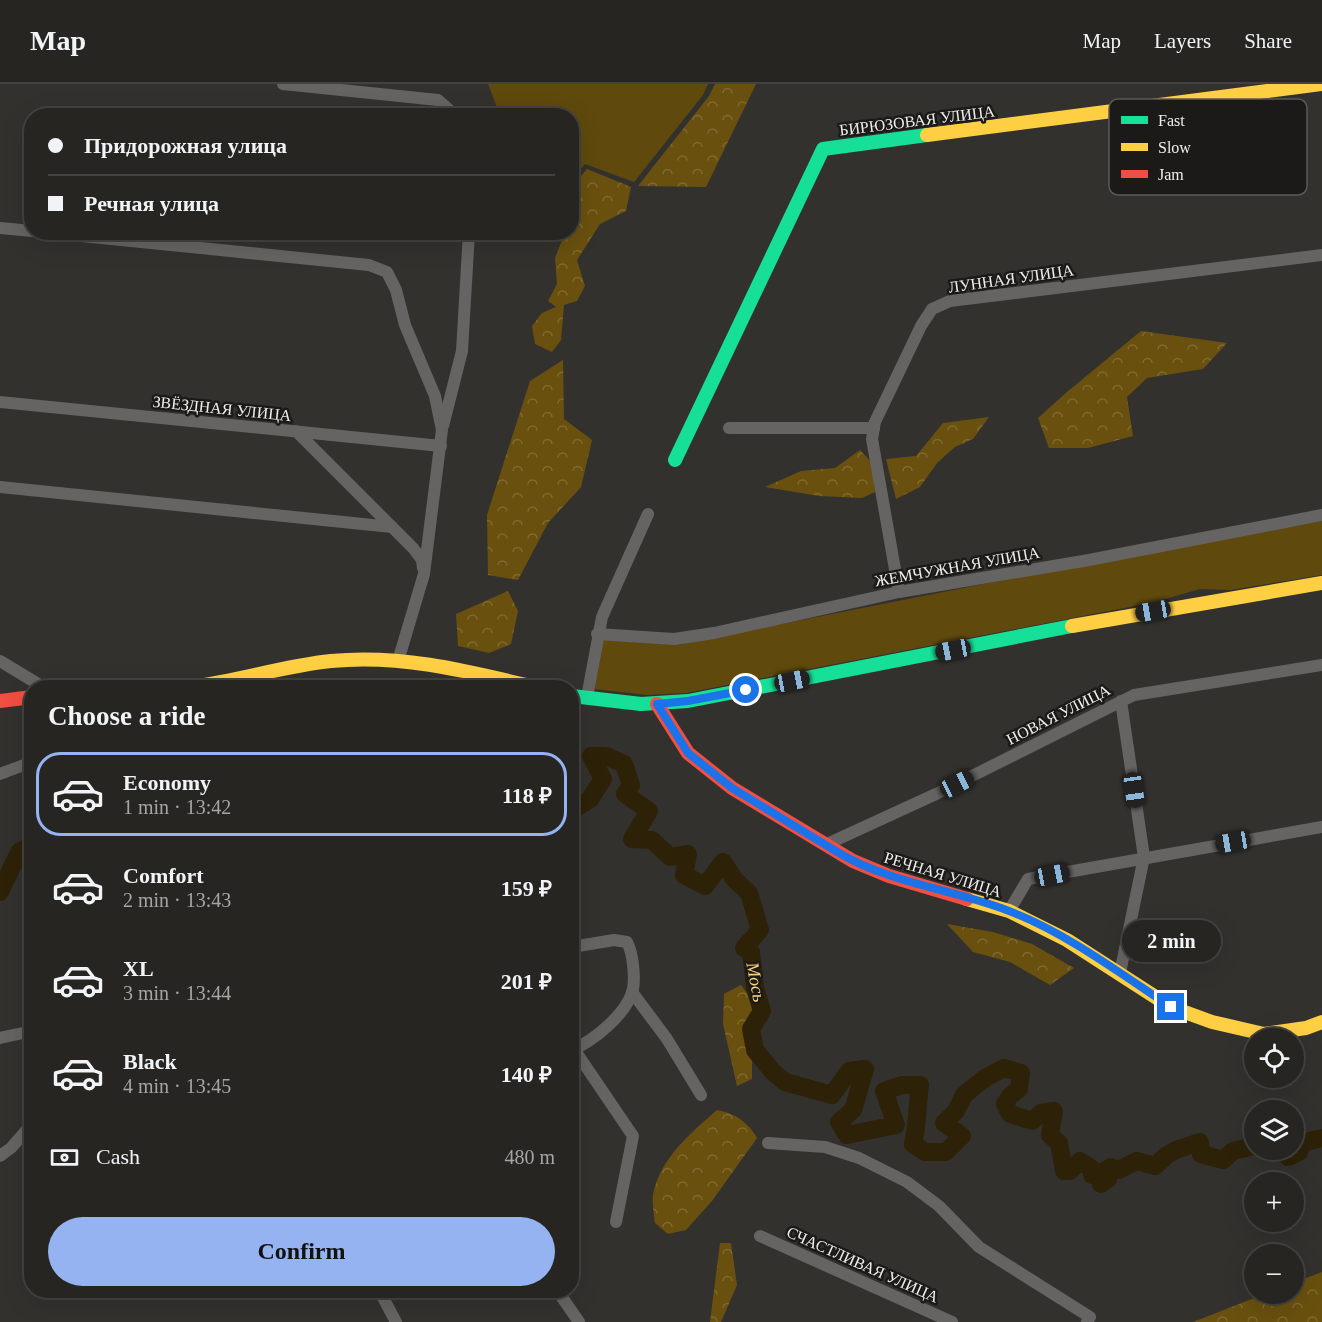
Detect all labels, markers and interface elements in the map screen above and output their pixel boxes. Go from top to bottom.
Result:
text: Map [30,25,86,56]
text: Map [1083,29,1121,53]
text: Layers [1154,29,1211,53]
text: Share [1244,29,1292,53]
legend [1109,99,1307,195]
street label: БИРЮЗОВАЯ УЛИЦА [838,102,996,139]
text: Fast [1158,112,1185,129]
text: Придорожная улица [84,133,287,158]
text: Slow [1158,139,1191,156]
text: Jam [1158,166,1184,183]
text: Речная улица [84,191,219,216]
street label: ЛУННАЯ УЛИЦА [947,261,1075,297]
street label: ЗВЁЗДНАЯ УЛИЦА [152,393,293,425]
street label: ЖЕМЧУЖНАЯ УЛИЦА [873,544,1042,590]
car [1134,599,1172,623]
car [934,638,972,662]
car [773,669,811,693]
route start [732,676,759,703]
street label: НОВАЯ УЛИЦА [1004,681,1114,749]
text: Choose a ride [48,701,206,731]
icon: car [51,767,105,821]
car [937,768,977,800]
text: Economy [123,770,211,795]
car [1123,771,1145,809]
text: 118 ₽ [502,783,552,808]
text: 1 min · 13:42 [123,796,231,818]
car [1214,830,1252,854]
street label: РЕЧНАЯ УЛИЦА [882,849,1004,902]
icon: car [51,860,105,914]
text: Comfort [123,863,204,888]
car [1033,863,1071,887]
text: 159 ₽ [501,876,552,901]
text: 2 min · 13:43 [123,889,231,911]
callout: 2 min [1122,920,1220,962]
text: 2 min [1147,930,1196,952]
icon: car [51,953,105,1007]
text: XL [123,956,154,981]
water label: Мось [742,960,770,1004]
text: 201 ₽ [501,969,552,994]
text: 3 min · 13:44 [123,982,231,1004]
route end [1157,993,1184,1020]
map controls [1244,1028,1304,1304]
button: locate [1244,1028,1304,1088]
icon: car [51,1046,105,1100]
text: Black [123,1049,177,1074]
text: 140 ₽ [501,1062,552,1087]
text: 4 min · 13:45 [123,1075,231,1097]
button: layers [1244,1100,1304,1160]
icon: cash [48,1141,81,1174]
text: Cash [96,1144,140,1169]
text: 480 m [504,1146,555,1168]
button: + [1244,1172,1304,1232]
button: Confirm [48,1217,555,1286]
street label: СЧАСТЛИВАЯ УЛИЦА [784,1223,942,1307]
button: − [1244,1244,1304,1304]

